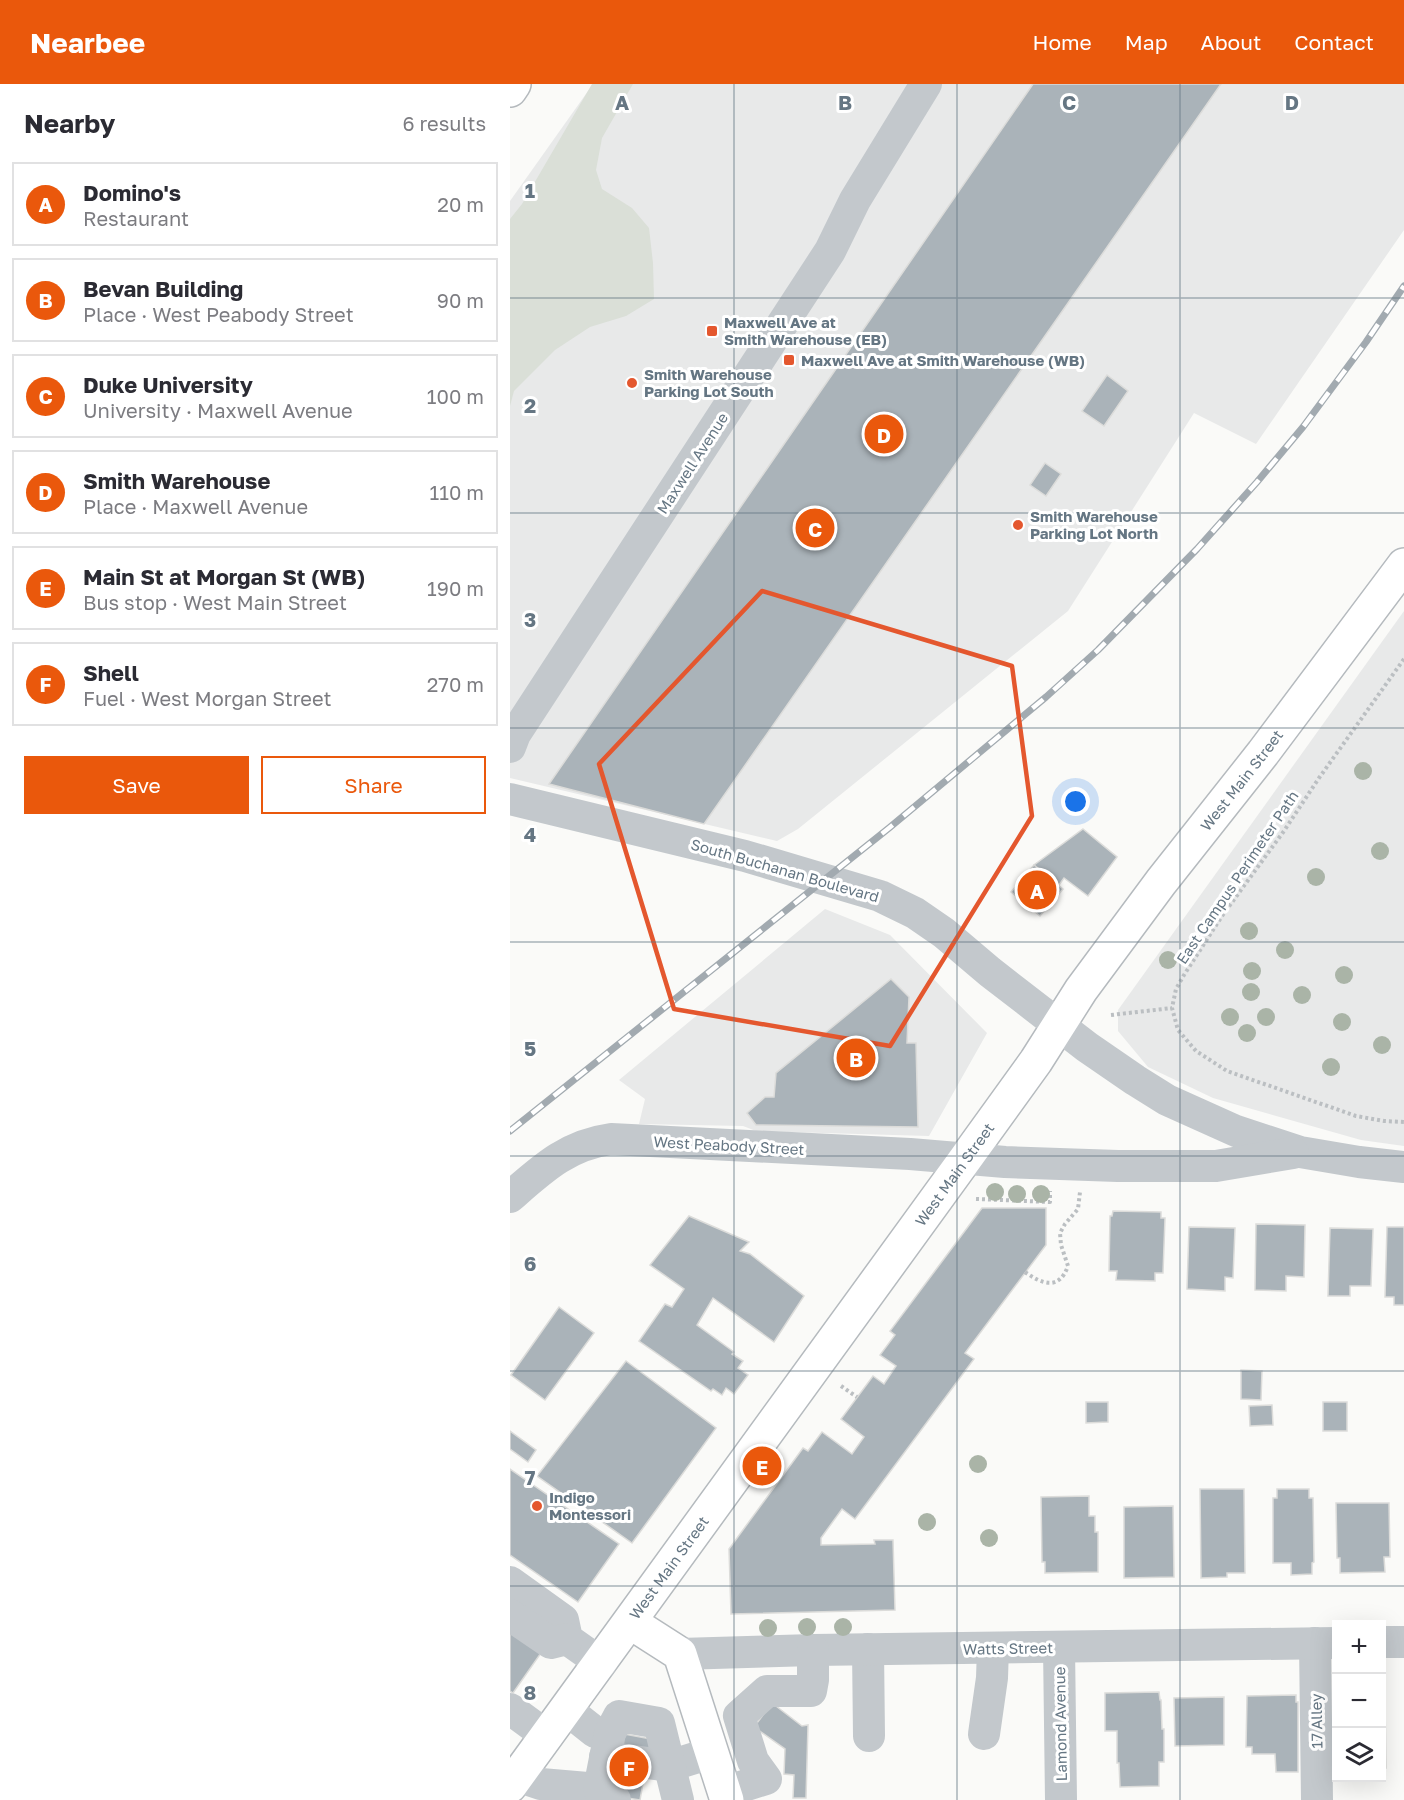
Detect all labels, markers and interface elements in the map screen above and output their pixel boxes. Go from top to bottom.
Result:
text: Nearbee [30,26,145,59]
text: Home [1032,29,1092,55]
text: Map [1125,29,1168,55]
text: About [1201,29,1261,55]
text: Contact [1294,29,1374,55]
text: A [615,90,629,114]
text: B [838,90,852,114]
text: C [1062,90,1076,114]
text: D [1285,90,1299,114]
text: Nearby [24,108,115,139]
text: 6 results [402,111,486,135]
text: 1 [525,178,535,202]
text: Domino's [83,179,181,206]
text: A [38,192,53,216]
text: 20 m [437,192,484,216]
text: Restaurant [83,206,189,230]
text: Bevan Building [83,275,243,302]
text: B [38,288,53,312]
text: 90 m [437,288,484,312]
text: Place · West Peabody Street [83,302,354,326]
place label: Maxwell Ave at Smith Warehouse (EB) [724,313,887,348]
marker: Maxwell Ave at Smith Warehouse (EB) [705,324,719,338]
place label: Maxwell Ave at Smith Warehouse (WB) [801,351,1085,369]
marker: Maxwell Ave at Smith Warehouse (WB) [782,353,796,367]
place label: Smith Warehouse Parking Lot South [644,365,774,400]
text: Duke University [83,371,253,398]
marker: Smith Warehouse Parking Lot South [625,376,639,390]
text: C [38,384,53,408]
text: 100 m [427,384,484,408]
text: 2 [524,393,536,417]
text: University · Maxwell Avenue [83,398,353,422]
street label: Maxwell Avenue [653,409,732,517]
pin: D [864,412,904,456]
text: Smith Warehouse [83,467,270,494]
text: D [38,480,53,504]
text: 110 m [430,480,484,504]
text: Place · Maxwell Avenue [83,494,308,518]
pin: C [796,506,834,550]
place label: Smith Warehouse Parking Lot North [1030,507,1158,542]
marker: Smith Warehouse Parking Lot North [1011,518,1025,532]
text: Main St at Morgan St (WB) [83,563,365,590]
text: E [39,576,52,600]
text: 190 m [427,576,484,600]
text: Bus stop · West Main Street [83,590,347,614]
text: 3 [524,607,536,631]
text: Shell [83,659,139,686]
text: F [40,672,51,696]
text: 270 m [427,672,484,696]
text: Fuel · West Morgan Street [83,686,332,710]
street label: West Main Street [1196,726,1286,834]
button: Save [24,756,249,814]
button: Share [261,756,486,814]
your location [1061,787,1090,816]
street label: East Campus Perimeter Path [1172,787,1302,967]
text: 4 [524,822,536,846]
street label: South Buchanan Boulevard [689,834,881,906]
pin: A [1018,868,1056,912]
text: 5 [524,1036,536,1060]
pin: B [836,1036,876,1080]
street label: West Main Street [911,1119,998,1229]
street label: West Peabody Street [653,1132,805,1158]
text: 6 [524,1251,536,1275]
pin: E [742,1444,782,1488]
text: 7 [525,1465,536,1489]
place label: Indigo Montessori [549,1488,631,1523]
marker: Indigo Montessori [530,1499,544,1513]
street label: West Main Street [625,1512,712,1623]
map controls [1332,1620,1386,1782]
button: + [1332,1620,1386,1674]
street label: Watts Street [963,1638,1053,1658]
street label: Lamond Avenue [1050,1666,1070,1781]
button: − [1332,1674,1386,1728]
text: 8 [524,1680,536,1704]
street label: 17 Alley [1307,1693,1325,1749]
button: layers [1332,1728,1386,1782]
pin: F [610,1744,648,1790]

